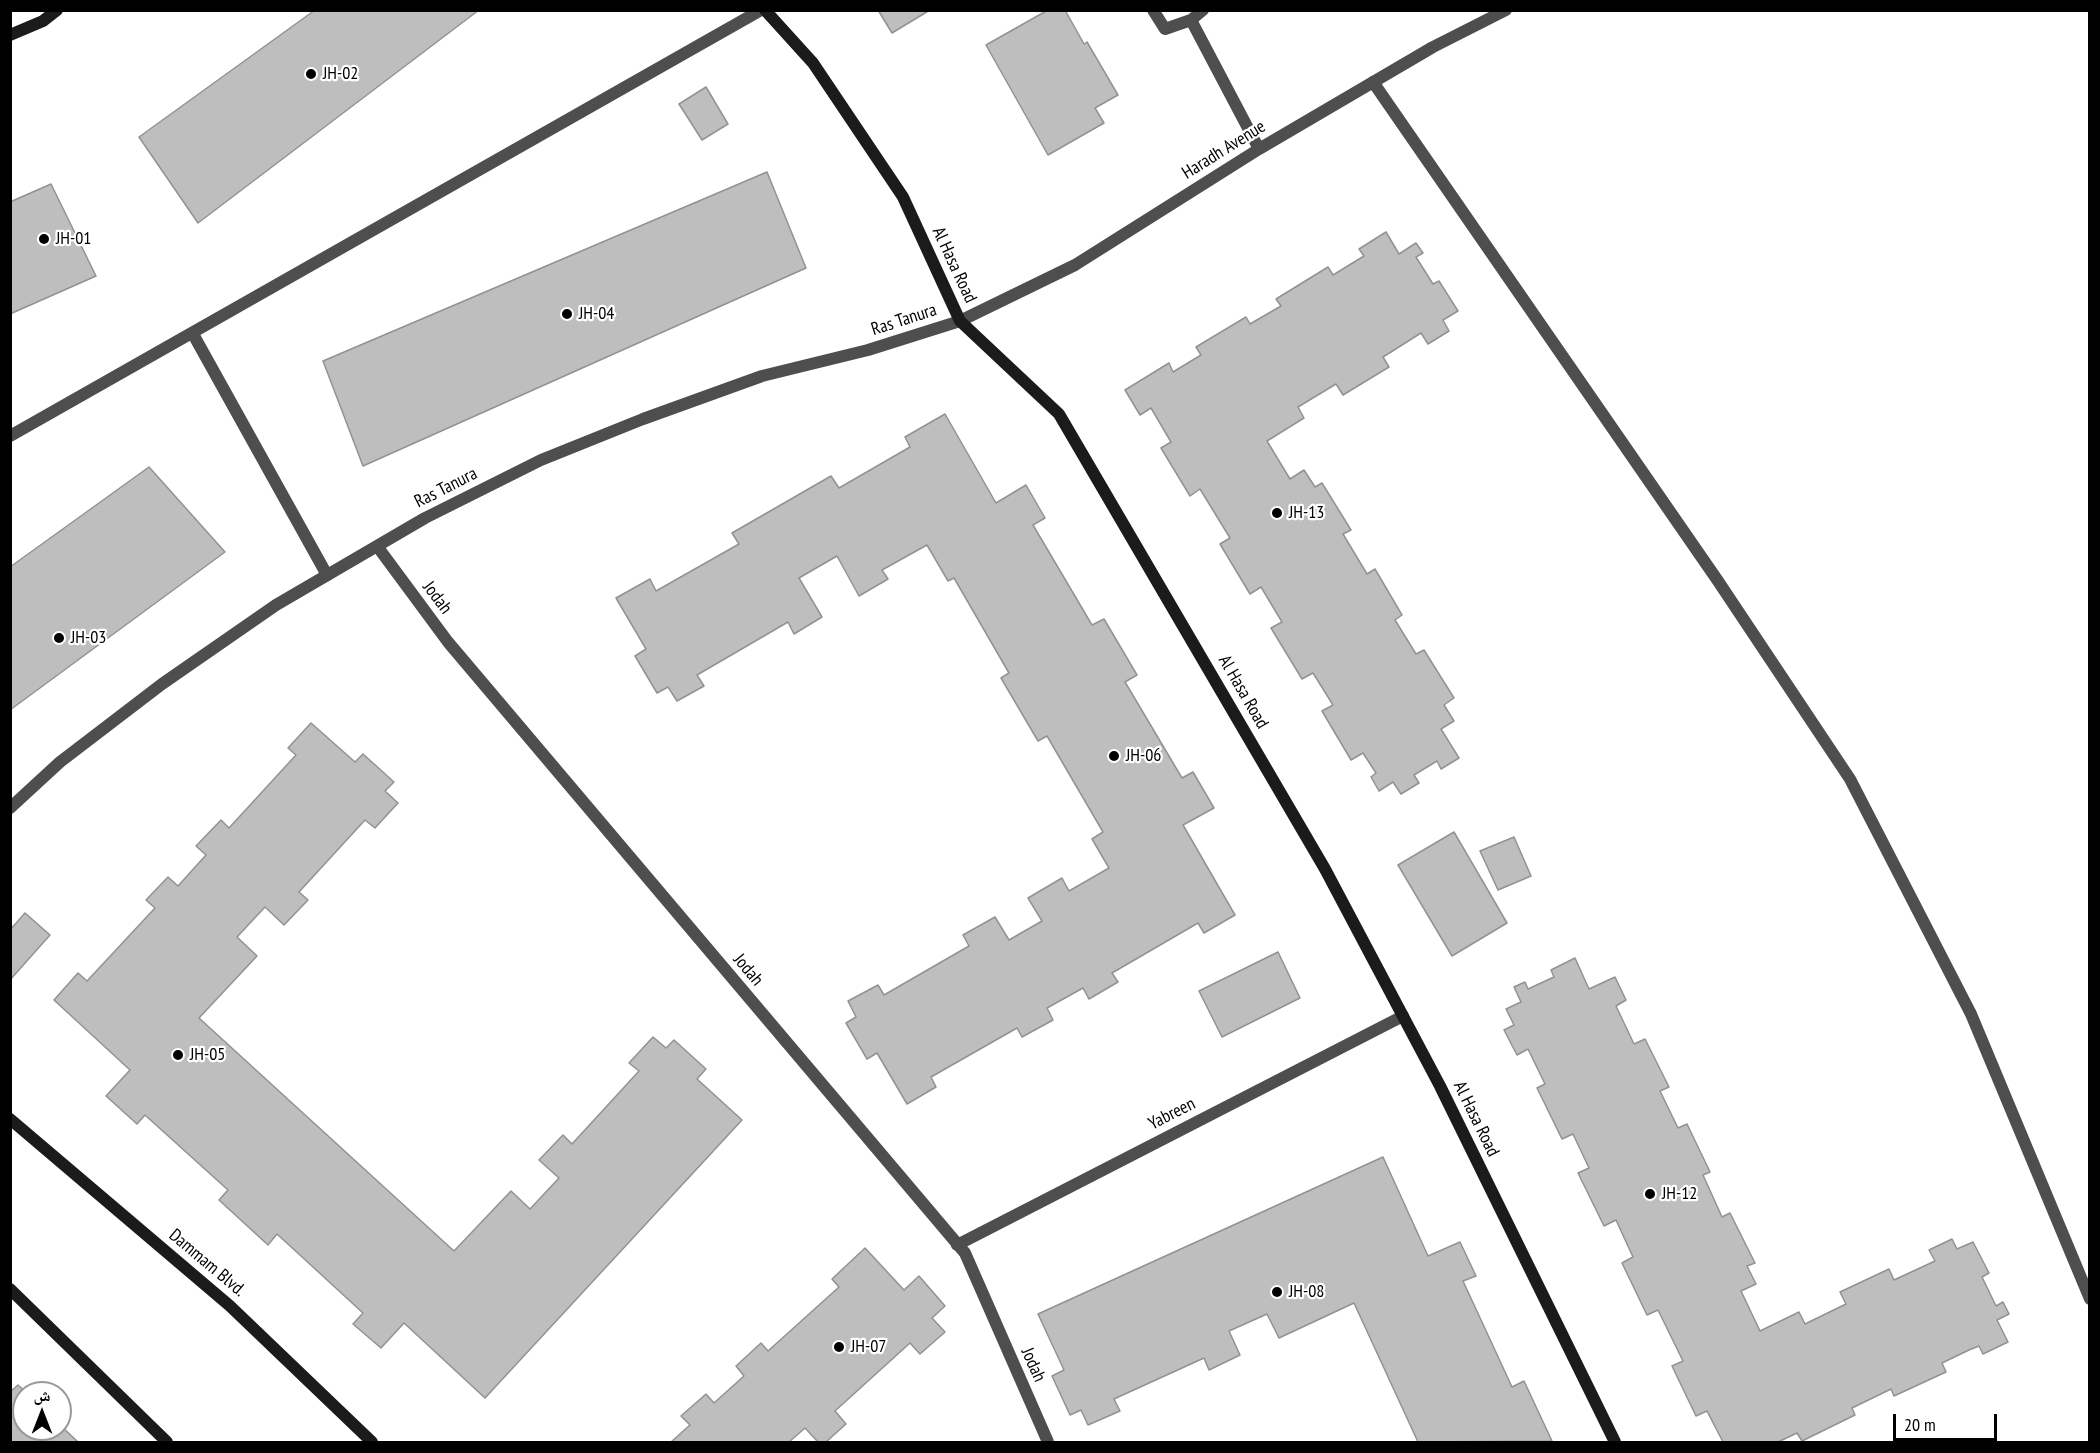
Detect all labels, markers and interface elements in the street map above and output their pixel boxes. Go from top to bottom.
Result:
place label: JH-02 [323,63,358,85]
marker: JH-02 [304,67,318,81]
street label: Haradh Avenue [1178,116,1270,184]
street label: Al Hasa Road [927,224,981,306]
place label: JH-01 [56,228,91,250]
marker: JH-01 [37,232,51,246]
street label: Ras Tanura [869,299,939,341]
place label: JH-04 [579,303,614,325]
marker: JH-04 [560,307,574,321]
street label: Ras Tanura [411,463,481,513]
place label: JH-13 [1289,502,1324,524]
marker: JH-13 [1270,506,1284,520]
street label: Jodah [418,578,456,618]
place label: JH-03 [71,627,106,649]
marker: JH-03 [52,631,66,645]
street label: Al Hasa Road [1213,651,1273,733]
place label: JH-06 [1126,745,1161,767]
marker: JH-06 [1107,749,1121,763]
street label: Jodah [728,950,768,990]
place label: JH-05 [190,1044,225,1066]
marker: JH-05 [171,1048,185,1062]
street label: Al Hasa Road [1448,1078,1504,1160]
street label: Yabreen [1145,1093,1199,1135]
place label: JH-12 [1662,1183,1697,1205]
marker: JH-12 [1643,1187,1657,1201]
street label: Dammam Blvd. [164,1225,250,1301]
place label: JH-08 [1289,1281,1324,1303]
marker: JH-08 [1270,1285,1284,1299]
place label: JH-07 [851,1336,886,1358]
marker: JH-07 [832,1340,846,1354]
street label: Jodah [1016,1345,1050,1385]
north arrow [12,1381,72,1441]
text: ش [34,1385,50,1405]
scale bar [1896,1402,2000,1440]
text: 20 m [1904,1413,1936,1436]

